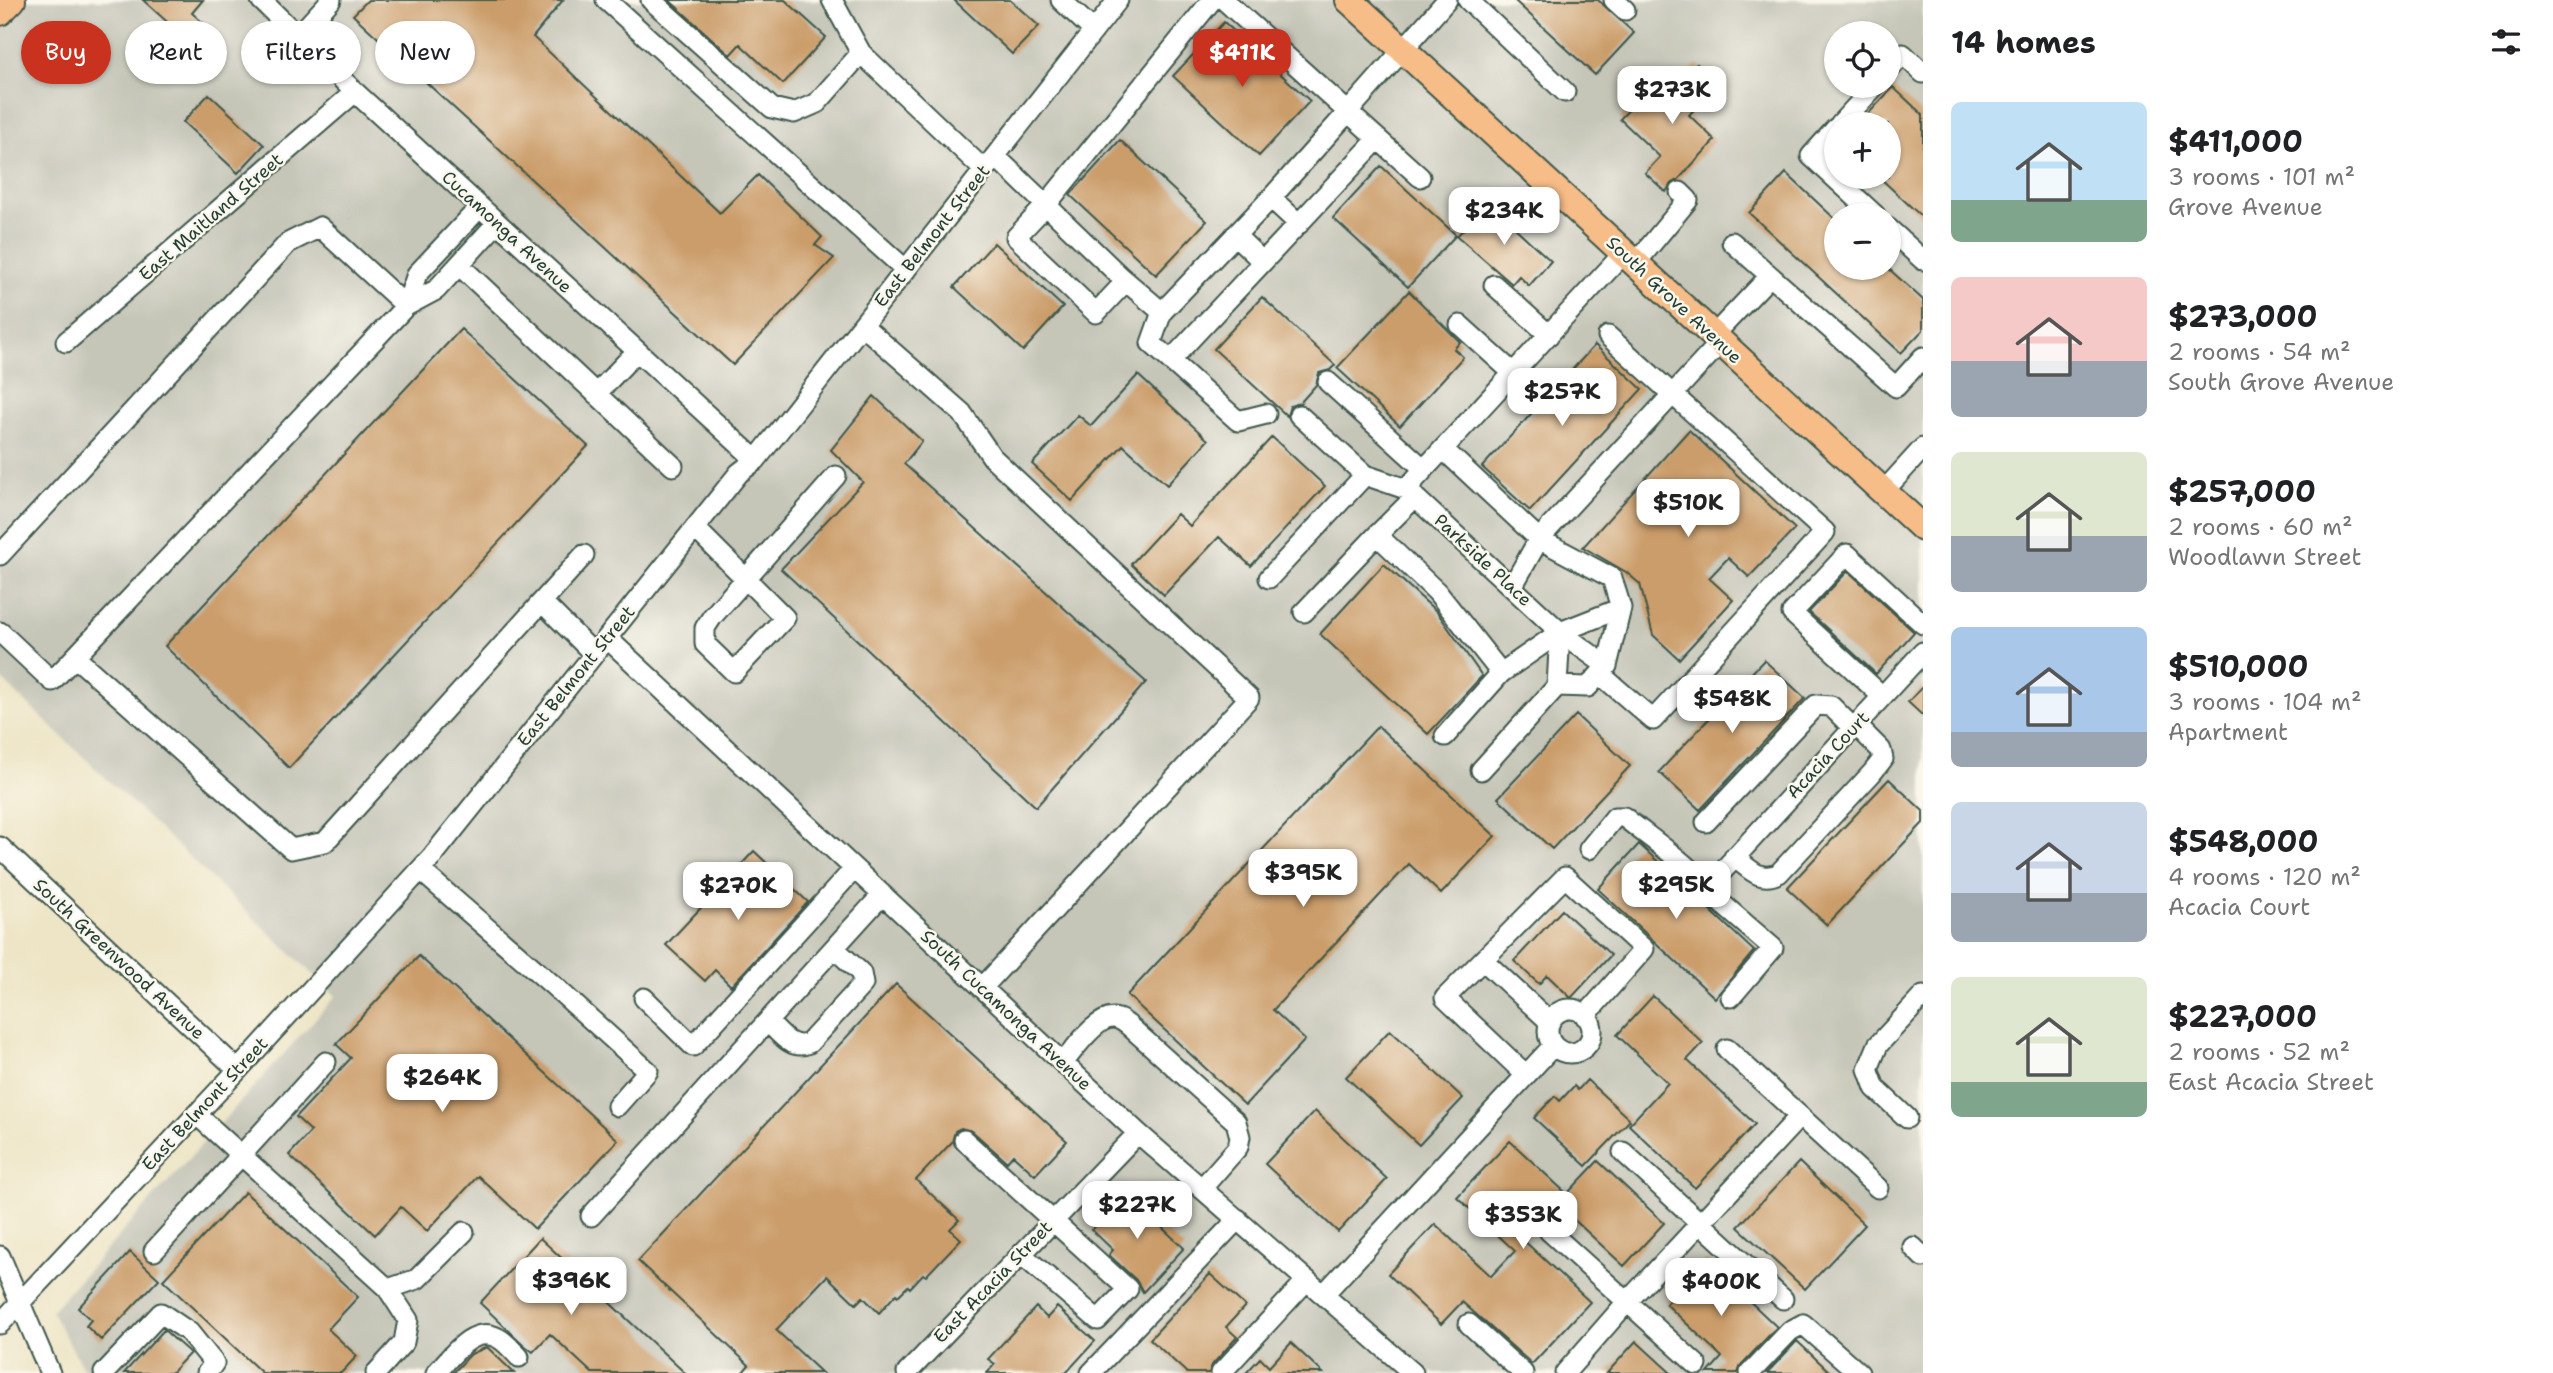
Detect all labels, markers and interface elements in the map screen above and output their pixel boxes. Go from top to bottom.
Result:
chip: Buy [21,21,111,84]
chip: Rent [125,21,227,84]
chip: Filters [241,21,361,84]
chip: New [375,21,475,84]
map controls [1824,21,1901,280]
button: locate [1824,21,1901,98]
text: 14 homes [1951,22,2096,63]
icon: filters [2487,23,2525,61]
pin: $411K [1193,29,1291,89]
text: $411K [1209,37,1275,67]
pin: $273K [1623,66,1721,126]
text: $273K [1633,74,1711,104]
button: + [1824,112,1901,189]
text: $411,000 [2168,121,2303,162]
icon: home [2007,130,2091,214]
street label: East Maitland Street [134,148,288,286]
street label: East Belmont Street [869,160,995,312]
text: 3 rooms · 101 m² [2168,162,2355,192]
street label: Cucamonga Avenue [437,165,577,299]
pin: $234K [1455,188,1553,247]
text: Grove Avenue [2168,192,2323,222]
text: $234K [1465,195,1543,225]
button: − [1824,203,1901,280]
street label: South Grove Avenue [1601,231,1747,369]
text: $273,000 [2168,296,2318,337]
icon: home [2007,305,2091,389]
text: 2 rooms · 54 m² [2168,337,2351,367]
text: South Grove Avenue [2168,367,2394,397]
pin: $257K [1513,368,1611,428]
text: $257K [1523,376,1601,406]
text: $257,000 [2168,471,2316,512]
pin: $510K [1639,480,1737,539]
icon: home [2007,480,2091,564]
text: $510K [1653,487,1723,517]
street label: Parkside Place [1429,509,1537,611]
text: 2 rooms · 60 m² [2168,512,2353,542]
text: Woodlawn Street [2168,542,2361,572]
street label: East Belmont Street [512,600,640,751]
text: $510,000 [2168,646,2309,687]
icon: home [2007,655,2091,739]
pin: $548K [1683,676,1781,735]
text: $548K [1693,683,1771,713]
text: 3 rooms · 104 m² [2168,687,2361,717]
street label: Acacia Court [1781,706,1875,804]
text: Apartment [2168,717,2288,747]
text: $548,000 [2168,821,2318,862]
icon: home [2007,830,2091,914]
pin: $395K [1254,850,1352,909]
text: $395K [1264,857,1342,887]
pin: $270K [689,862,787,922]
pin: $295K [1627,862,1725,921]
text: 4 rooms · 120 m² [2168,862,2361,892]
text: $295K [1638,869,1714,899]
text: $270K [699,870,777,900]
street label: South Greenwood Avenue [28,873,210,1045]
text: Acacia Court [2168,892,2310,922]
street label: South Cucamonga Avenue [915,924,1097,1096]
text: $227,000 [2168,996,2317,1037]
icon: home [2007,1005,2091,1089]
street label: East Belmont Street [137,1032,273,1176]
text: 2 rooms · 52 m² [2168,1037,2350,1067]
pin: $264K [393,1054,491,1114]
text: $264K [403,1062,481,1092]
text: East Acacia Street [2168,1067,2374,1097]
pin: $227K [1088,1182,1186,1241]
text: $227K [1098,1189,1176,1219]
pin: $353K [1474,1192,1572,1251]
text: $353K [1484,1199,1562,1229]
street label: East Acacia Street [928,1216,1058,1348]
pin: $396K [522,1258,620,1317]
pin: $400K [1672,1258,1770,1318]
text: $396K [532,1265,610,1295]
text: $400K [1681,1266,1761,1296]

